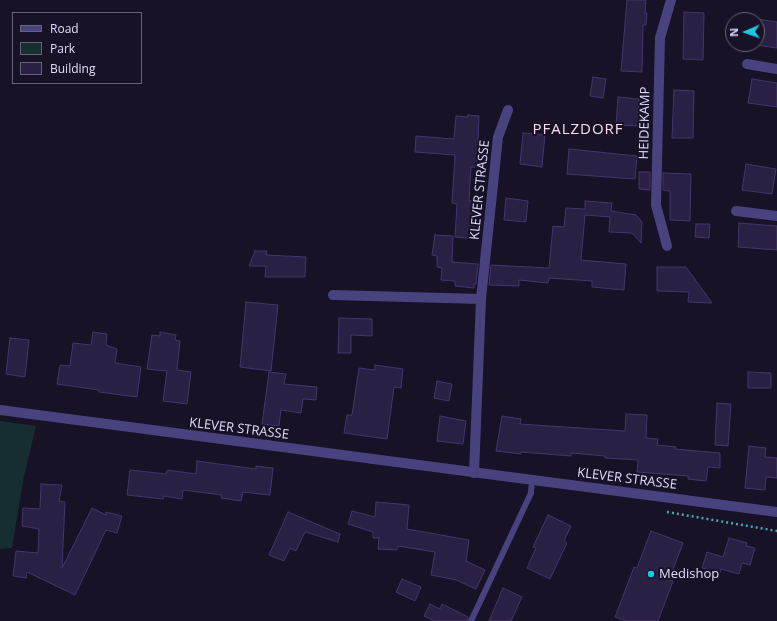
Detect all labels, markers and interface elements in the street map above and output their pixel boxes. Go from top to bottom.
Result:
legend [12,12,142,84]
north arrow [725,12,765,52]
text: Road [50,20,79,37]
text: N [726,28,741,37]
text: Park [50,40,75,57]
text: Building [50,60,95,77]
street label: HEIDEKAMP [637,86,653,160]
district label: PFALZDORF [532,121,624,139]
street label: KLEVER STRASSE [467,139,493,241]
street label: KLEVER STRASSE [188,415,290,443]
street label: KLEVER STRASSE [576,465,678,493]
place label: Medishop [659,566,719,582]
marker: Medishop [646,569,656,579]

